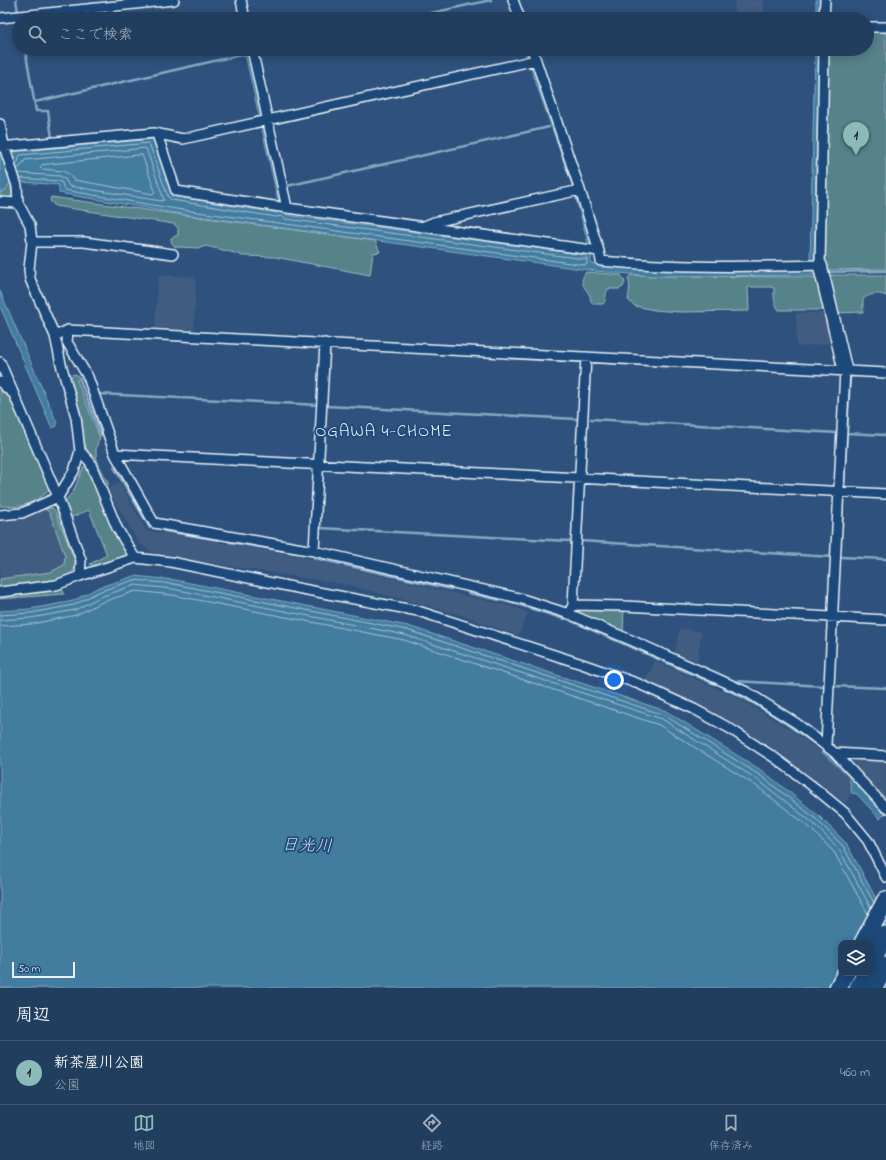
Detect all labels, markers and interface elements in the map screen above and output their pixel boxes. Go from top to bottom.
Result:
search box [12,12,874,56]
icon: search [26,23,48,45]
text: ここで検索 [58,24,133,46]
pin: 1 [843,122,869,155]
district label: OGAWA 4-CHOME [315,419,453,444]
your location [604,670,624,690]
water label: 日光川 [281,833,333,859]
map controls [838,940,874,976]
button: layers [838,940,874,976]
scale bar [12,960,75,979]
text: 50 m [18,961,40,977]
text: 周辺 [16,1003,50,1028]
text: 新茶屋川公園 [54,1052,144,1074]
text: 1 [27,1063,31,1082]
text: 460 m [840,1063,870,1082]
text: 公園 [54,1076,80,1095]
tab: 地図 [133,1112,155,1154]
tab: 経路 [421,1112,443,1154]
tab: 保存済み [709,1112,753,1154]

